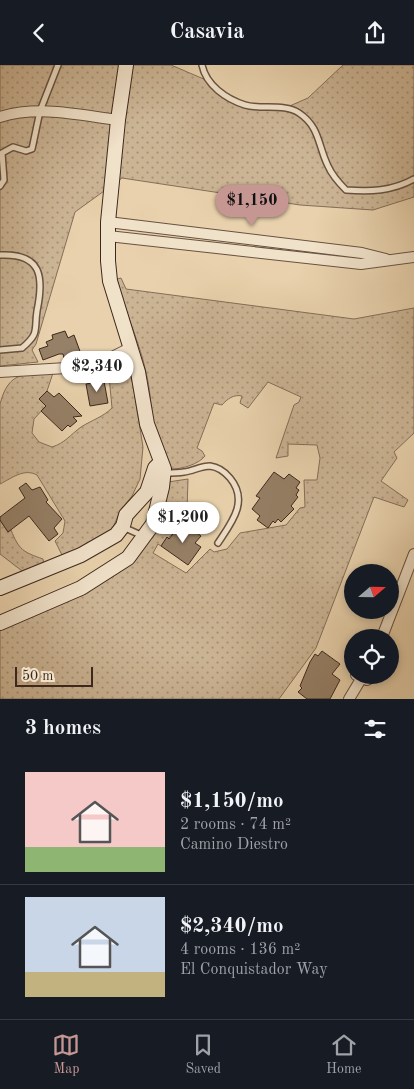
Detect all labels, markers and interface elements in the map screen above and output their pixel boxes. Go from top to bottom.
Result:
icon: back [25,19,53,47]
icon: share [361,19,389,47]
text: Casavia [170,21,244,43]
pin: $1,150 [211,185,293,227]
text: $1,150 [227,193,277,209]
pin: $2,340 [56,351,138,393]
text: $2,340 [72,359,122,375]
pin: $1,200 [142,501,224,544]
text: $1,200 [158,510,208,526]
north arrow [344,564,399,619]
map controls [344,564,399,684]
button: locate [344,629,399,684]
scale bar [15,664,92,687]
text: 50 m [22,669,53,683]
icon: filters [361,715,389,743]
text: 3 homes [25,718,101,739]
text: $1,150/mo [180,791,284,812]
icon: home [65,792,125,852]
text: 2 rooms · 74 m² [180,817,291,833]
text: Camino Diestro [180,837,288,853]
text: $2,340/mo [180,916,284,937]
icon: home [65,917,125,977]
text: 4 rooms · 136 m² [180,942,300,958]
text: El Conquistador Way [180,962,328,978]
tab: Map [52,1031,80,1078]
tab: Saved [185,1031,221,1078]
tab: Home [326,1031,362,1078]

